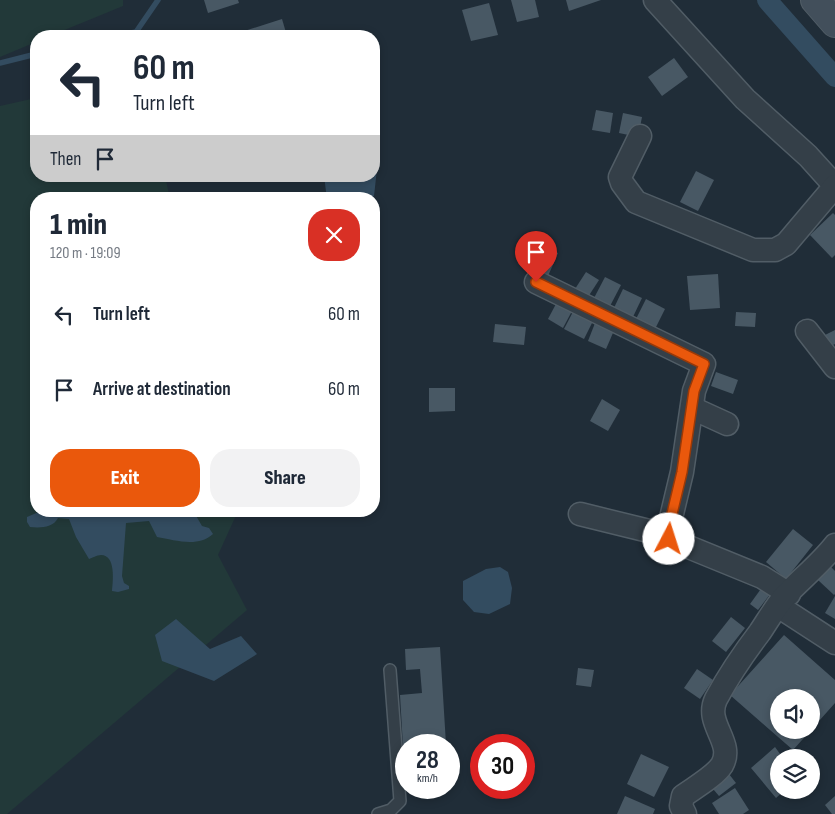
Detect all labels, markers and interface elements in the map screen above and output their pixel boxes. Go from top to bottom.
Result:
text: 60 m [133,47,195,90]
icon: left [50,50,115,115]
text: Turn left [133,90,195,117]
icon: arrive [91,145,119,173]
text: Then [50,148,81,171]
text: 1 min [50,207,107,243]
button: close [308,209,360,261]
pin [515,231,557,282]
icon: arrive [522,238,550,266]
text: 120 m · 19:09 [50,244,121,263]
icon: left [50,301,78,329]
text: Turn left [93,303,150,326]
text: 60 m [328,303,360,326]
icon: arrive [50,376,78,404]
text: Arrive at destination [93,378,231,401]
text: 60 m [328,378,360,401]
button: Exit [50,449,200,507]
button: Share [210,449,360,507]
position arrow [642,512,694,564]
map controls [770,689,820,799]
button: sound [770,689,820,739]
speed limit sign: 30 [470,734,535,799]
text: 28 [416,745,439,776]
button: layers [770,749,820,799]
text: km/h [417,771,438,786]

